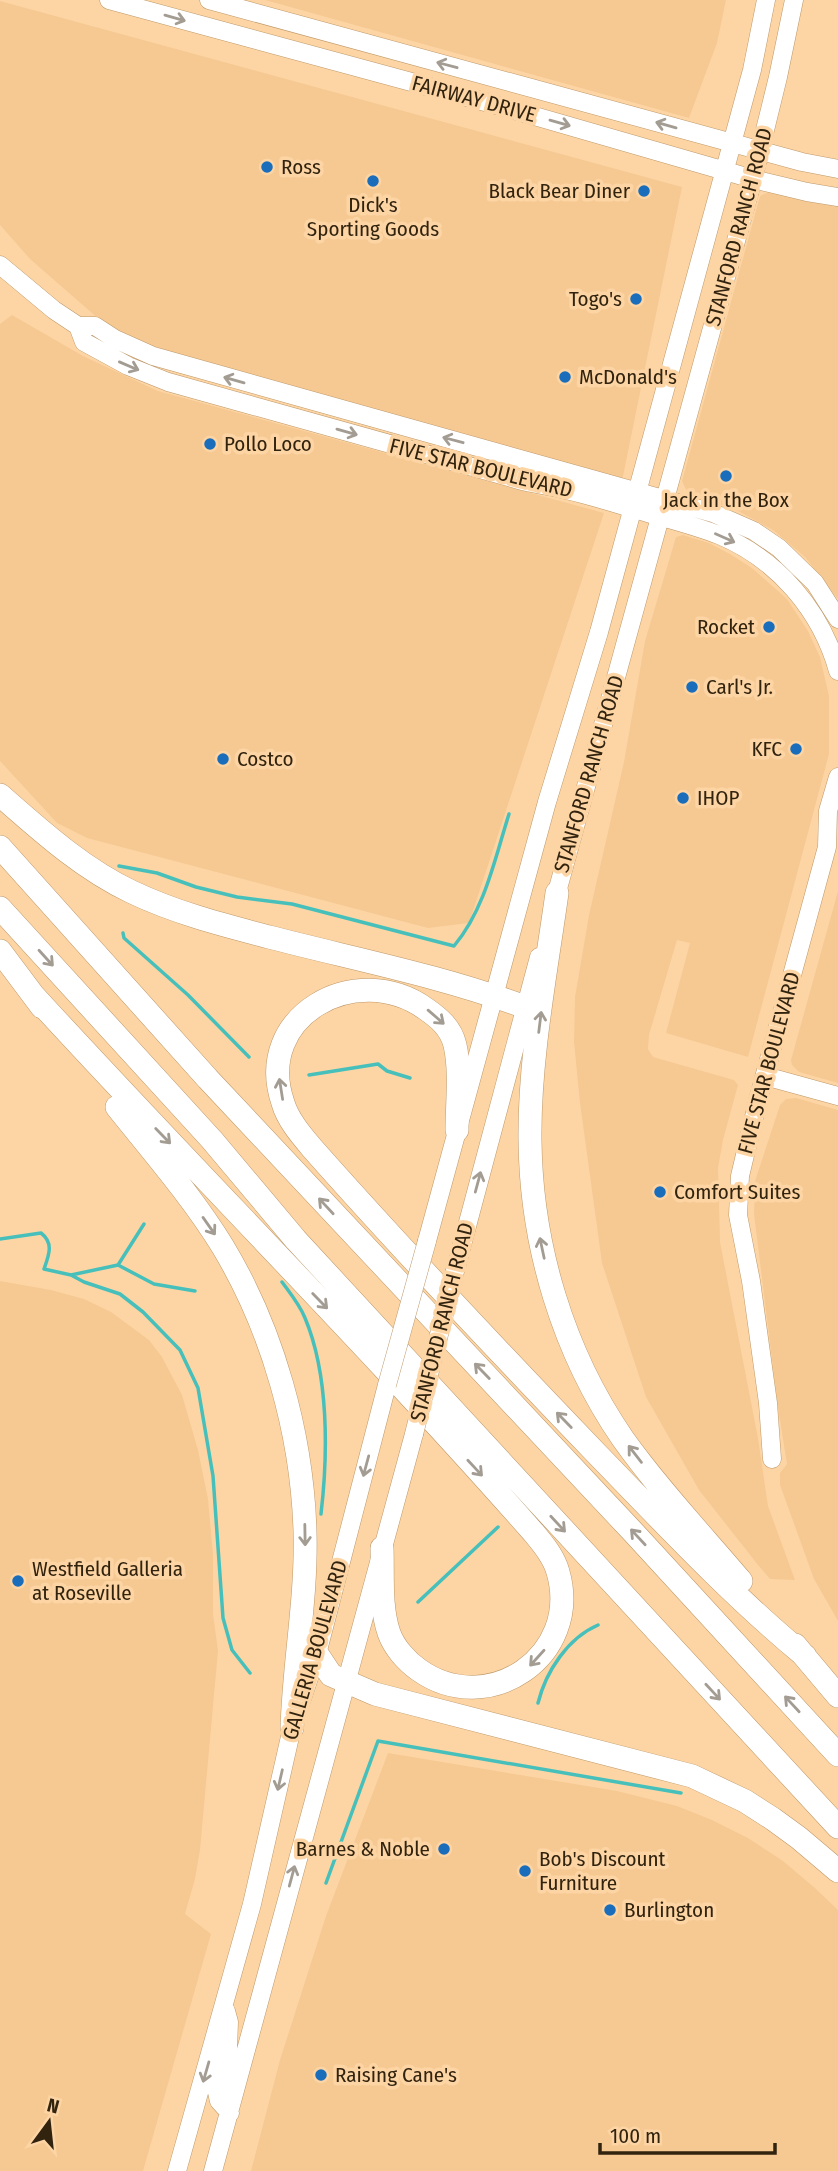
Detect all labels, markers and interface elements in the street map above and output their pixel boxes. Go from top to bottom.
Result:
one-way arrow [164,12,186,25]
one-way arrow [436,58,458,71]
street label: FAIRWAY DRIVE [409,70,539,128]
one-way arrow [548,117,571,130]
one-way arrow [656,118,678,131]
street label: STANFORD RANCH ROAD [700,125,778,329]
place label: Ross [281,154,321,180]
marker: Ross [259,159,275,175]
marker: Dick's Sporting Goods [365,173,381,189]
place label: Black Bear Diner [489,178,631,204]
marker: Black Bear Diner [636,183,652,199]
place label: Dick's Sporting Goods [307,192,439,242]
place label: Togo's [569,286,622,312]
marker: Togo's [628,291,644,307]
one-way arrow [118,360,139,373]
place label: McDonald's [579,364,677,390]
marker: McDonald's [557,369,573,385]
one-way arrow [223,372,245,385]
one-way arrow [335,427,357,440]
place label: Pollo Loco [224,431,312,457]
one-way arrow [442,432,464,445]
street label: FIVE STAR BOULEVARD [387,433,575,503]
marker: Pollo Loco [202,436,218,452]
marker: Jack in the Box [718,468,734,484]
place label: Jack in the Box [663,487,790,513]
one-way arrow [714,532,735,546]
place label: Rocket [697,614,755,640]
marker: Rocket [761,619,777,635]
street label: STANFORD RANCH ROAD [548,672,630,876]
place label: Carl's Jr. [706,674,773,700]
marker: Carl's Jr. [684,679,700,695]
place label: KFC [751,736,782,762]
marker: KFC [788,741,804,757]
place label: Costco [237,746,293,772]
marker: Costco [215,751,231,767]
place label: IHOP [697,785,739,811]
marker: IHOP [675,790,691,806]
one-way arrow [38,949,54,967]
street label: FIVE STAR BOULEVARD [732,969,806,1157]
one-way arrow [426,1009,444,1025]
one-way arrow [534,1011,547,1034]
one-way arrow [274,1078,287,1101]
one-way arrow [155,1127,172,1144]
one-way arrow [473,1171,486,1193]
place label: Comfort Suites [674,1179,800,1205]
marker: Comfort Suites [652,1184,668,1200]
one-way arrow [317,1198,334,1215]
one-way arrow [202,1216,216,1235]
street label: STANFORD RANCH ROAD [405,1220,479,1424]
one-way arrow [535,1237,548,1260]
one-way arrow [312,1292,329,1309]
one-way arrow [474,1363,491,1380]
one-way arrow [555,1412,572,1429]
one-way arrow [627,1445,643,1463]
one-way arrow [359,1454,372,1477]
one-way arrow [467,1458,483,1476]
one-way arrow [550,1515,567,1532]
one-way arrow [298,1523,312,1546]
one-way arrow [630,1528,646,1546]
place label: Westfield Galleria at Roseville [32,1556,183,1606]
street label: GALLERIA BOULEVARD [277,1557,353,1743]
marker: Westfield Galleria at Roseville [10,1573,26,1589]
one-way arrow [529,1649,545,1667]
one-way arrow [705,1683,721,1701]
one-way arrow [783,1696,800,1713]
one-way arrow [273,1768,286,1791]
place label: Barnes & Noble [296,1836,430,1862]
marker: Barnes & Noble [436,1841,452,1857]
place label: Bob's Discount Furniture [539,1846,666,1896]
marker: Bob's Discount Furniture [517,1863,533,1879]
one-way arrow [287,1865,300,1887]
place label: Burlington [624,1897,714,1923]
marker: Burlington [602,1902,618,1918]
one-way arrow [198,2060,211,2082]
place label: Raising Cane's [335,2062,457,2088]
marker: Raising Cane's [313,2067,329,2083]
north arrow [14,2087,84,2157]
text: N [45,2093,62,2119]
scale bar [600,2112,775,2156]
text: 100 m [610,2123,661,2149]

